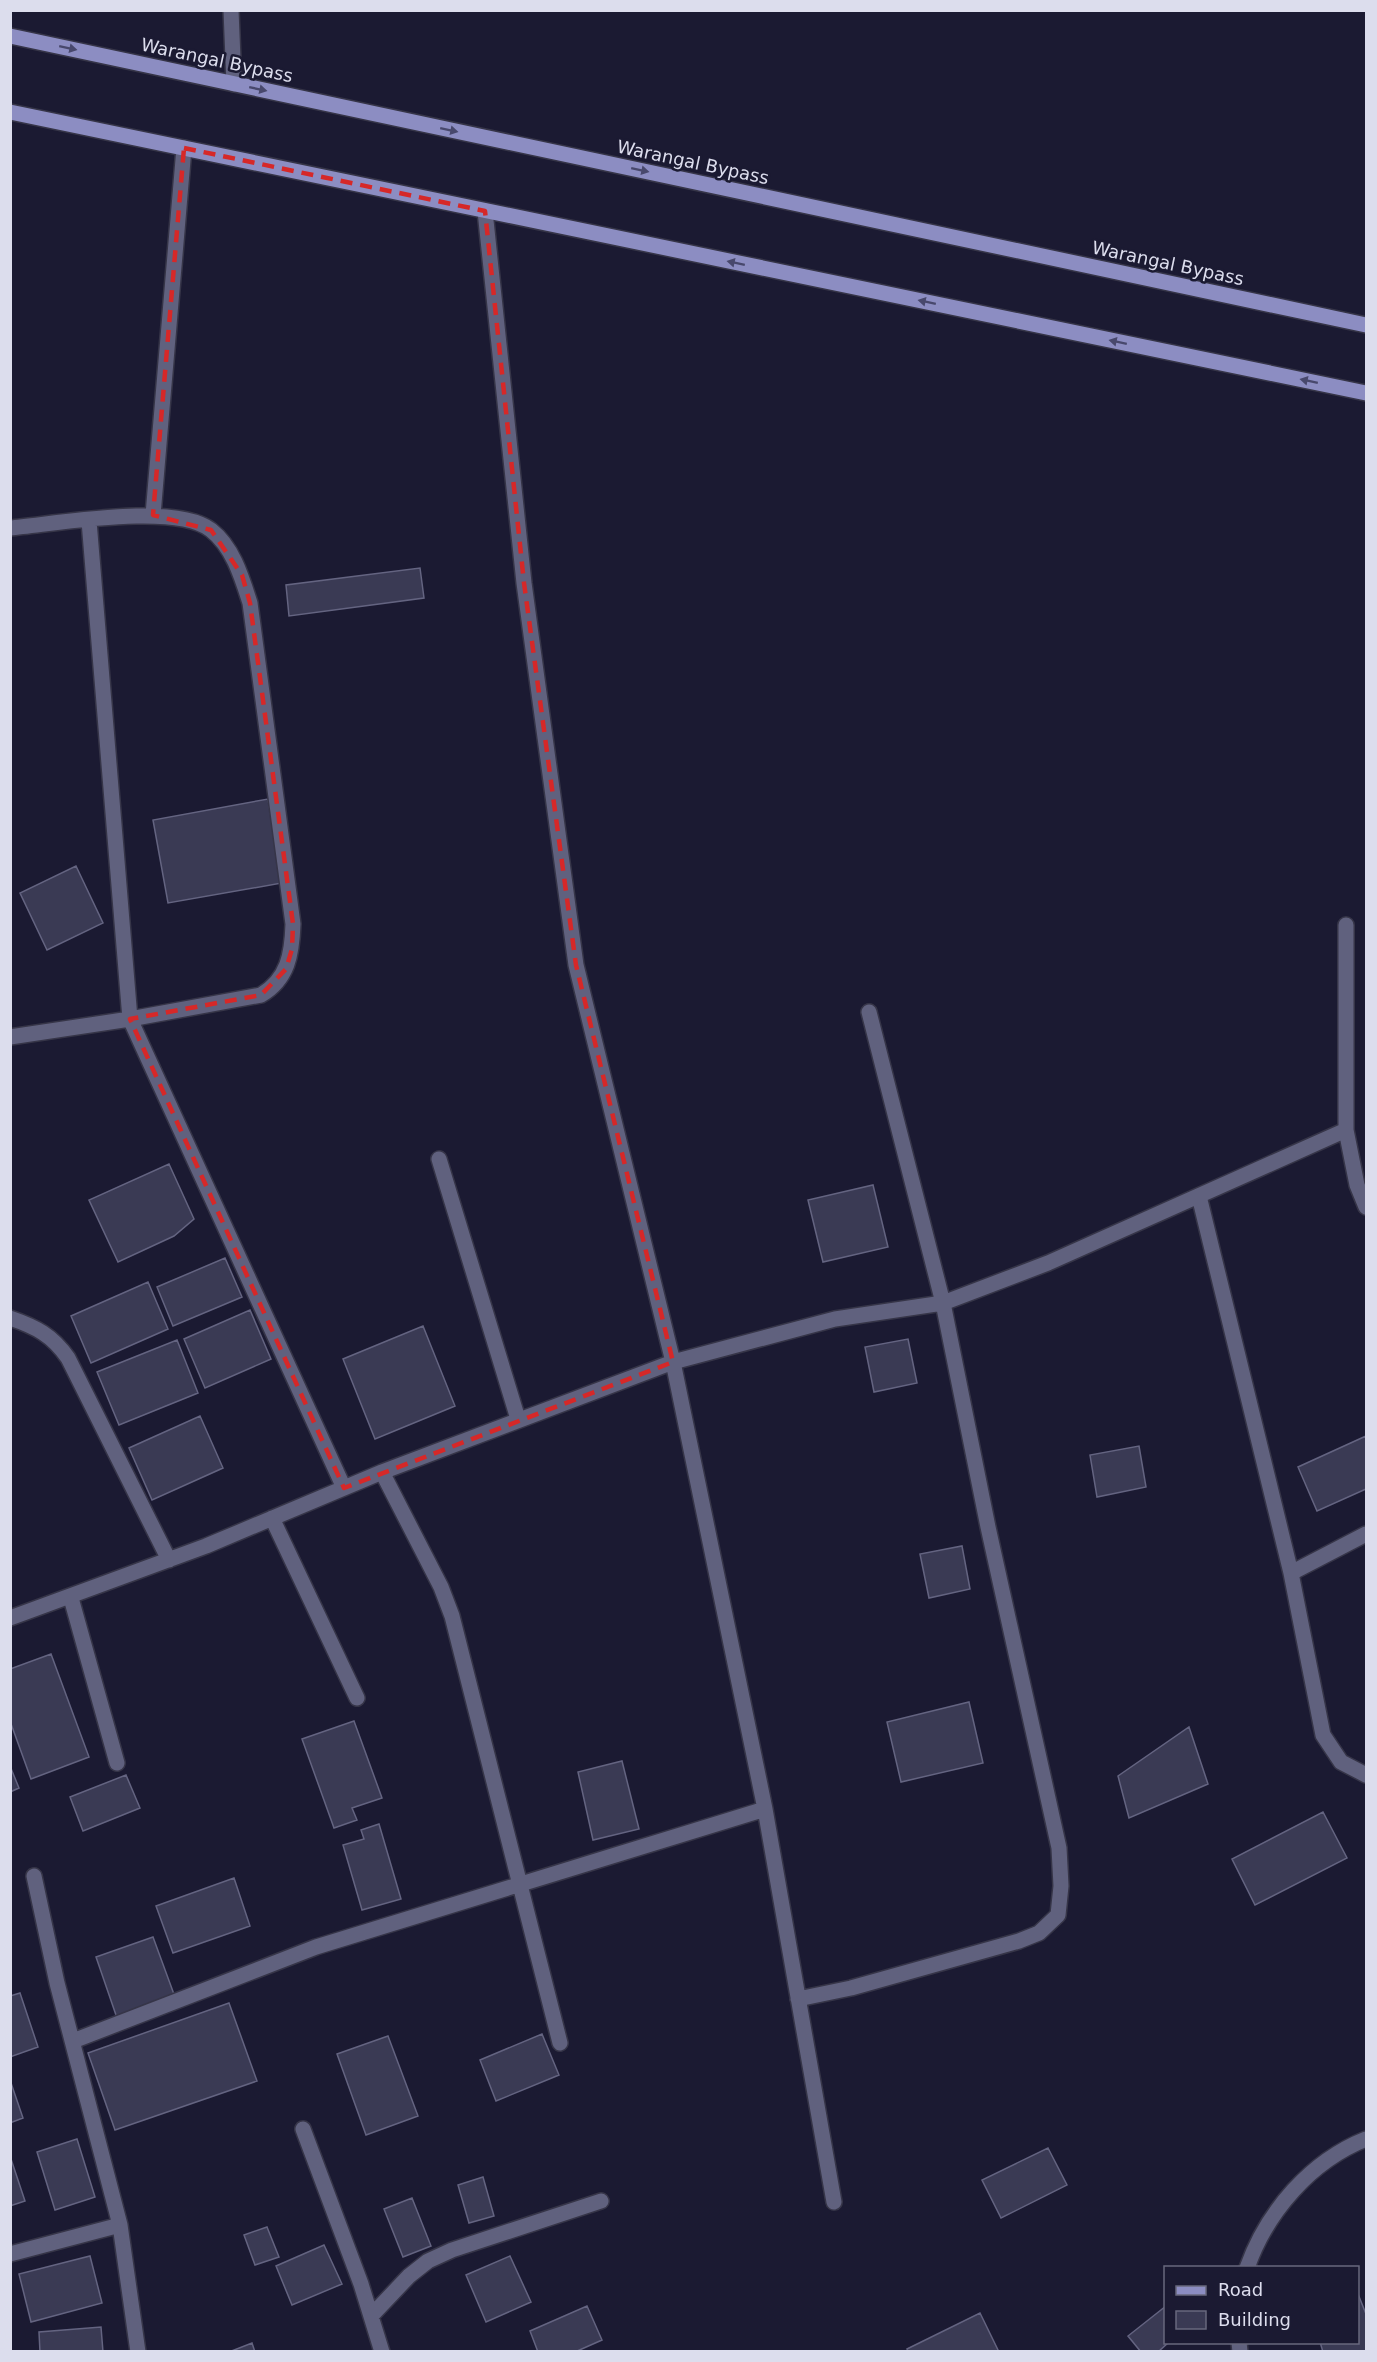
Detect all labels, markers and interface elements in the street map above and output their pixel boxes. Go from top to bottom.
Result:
street label: Warangal Bypass [139,34,295,86]
one-way arrow [58,44,77,54]
one-way arrow [249,85,268,94]
one-way arrow [440,126,459,135]
street label: Warangal Bypass [615,136,771,188]
one-way arrow [631,166,649,176]
street label: Warangal Bypass [1090,237,1246,289]
one-way arrow [727,258,746,267]
one-way arrow [918,297,937,307]
one-way arrow [1109,337,1128,346]
one-way arrow [1300,376,1318,386]
legend [1164,2266,1359,2344]
text: Road [1218,2279,1263,2300]
text: Building [1218,2309,1291,2330]

